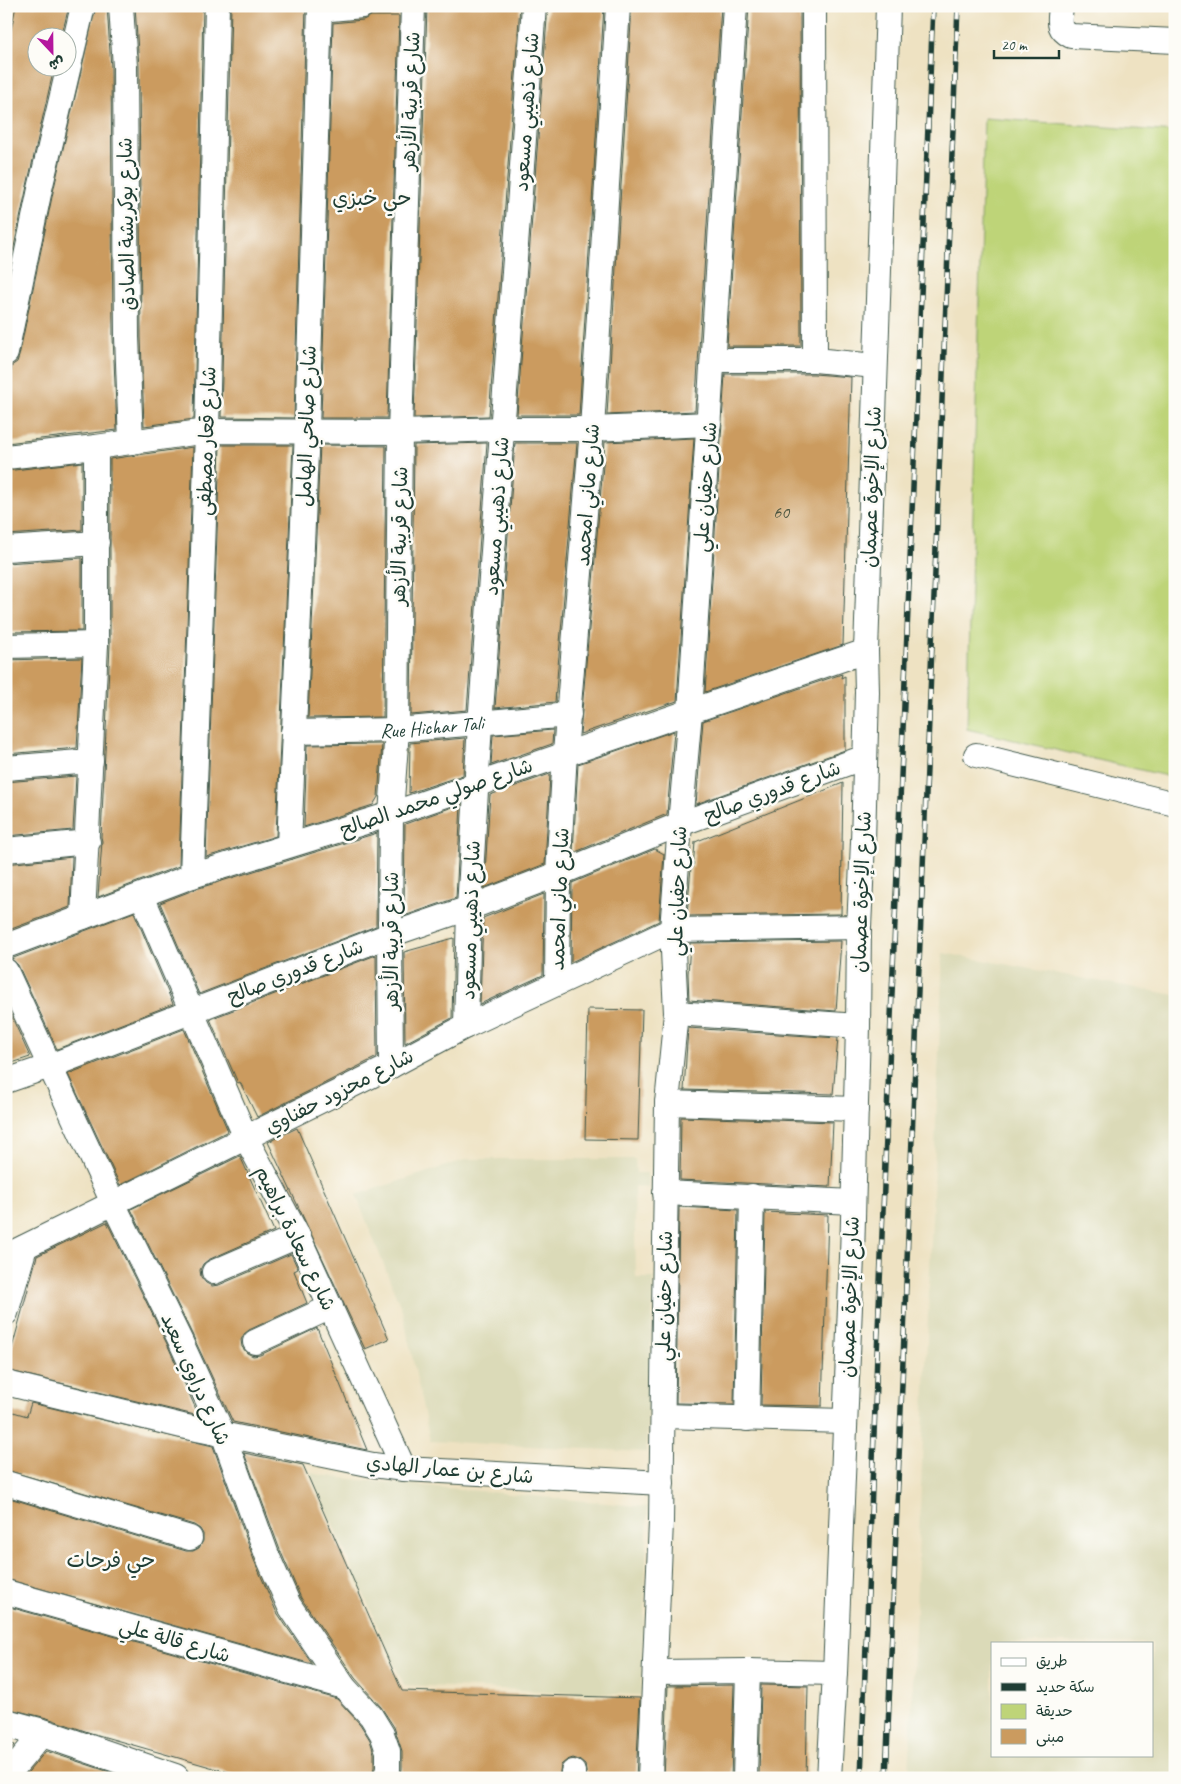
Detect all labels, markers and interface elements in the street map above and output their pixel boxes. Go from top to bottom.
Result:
north arrow [28,28,78,78]
scale bar [994,28,1058,60]
street label: شارع قريبة الأزهر [395,31,426,173]
street label: شارع ذهيبي مسعود [508,32,550,193]
text: 20 m [1001,36,1028,55]
text: ش [46,53,67,74]
street label: شارع بوكريشة الصادق [112,137,142,311]
district label: حي خبزي [332,185,412,217]
street label: شارع صالحي الهامل [291,345,327,507]
street label: شارع قعار مصطفى [191,366,223,516]
street label: شارع الإخوة عصمان [856,406,888,568]
street label: شارع حفيان علي [688,421,728,553]
street label: شارع ماني امحمد [570,423,610,568]
street label: شارع ذهيبي مسعود [478,436,520,597]
street label: شارع قريبة الأزهر [385,466,414,608]
house number: 60 [773,501,791,523]
street label: Rue Hichar Tali [380,710,487,743]
street label: شارع صولي محمد الصالح [336,753,538,847]
street label: شارع قدوري صالح [700,755,845,830]
street label: شارع الإخوة عصمان [846,811,878,973]
street label: شارع حفيان علي [663,825,697,957]
street label: شارع ماني امحمد [545,827,579,971]
street label: شارع ذهيبي مسعود [455,840,491,1000]
street label: شارع قريبة الأزهر [378,871,405,1013]
street label: شارع قدوري صالح [224,934,368,1011]
street label: شارع محزود حفناوي [261,1043,419,1141]
street label: شارع سعادة براهيم [248,1162,341,1316]
street label: شارع الإخوة عصمان [834,1216,866,1378]
street label: شارع حفيان علي [651,1230,683,1362]
street label: شارع دراوي سعيد [153,1309,236,1450]
street label: شارع بن عمار الهادي [365,1450,535,1491]
district label: حي فرحات [67,1547,155,1579]
street label: شارع قالة علي [115,1613,233,1673]
legend [991,1642,1154,1756]
text: طريق [1036,1652,1068,1671]
text: سكة حديد [1036,1678,1095,1697]
text: حديقة [1036,1702,1073,1721]
text: مبنى [1036,1728,1064,1747]

